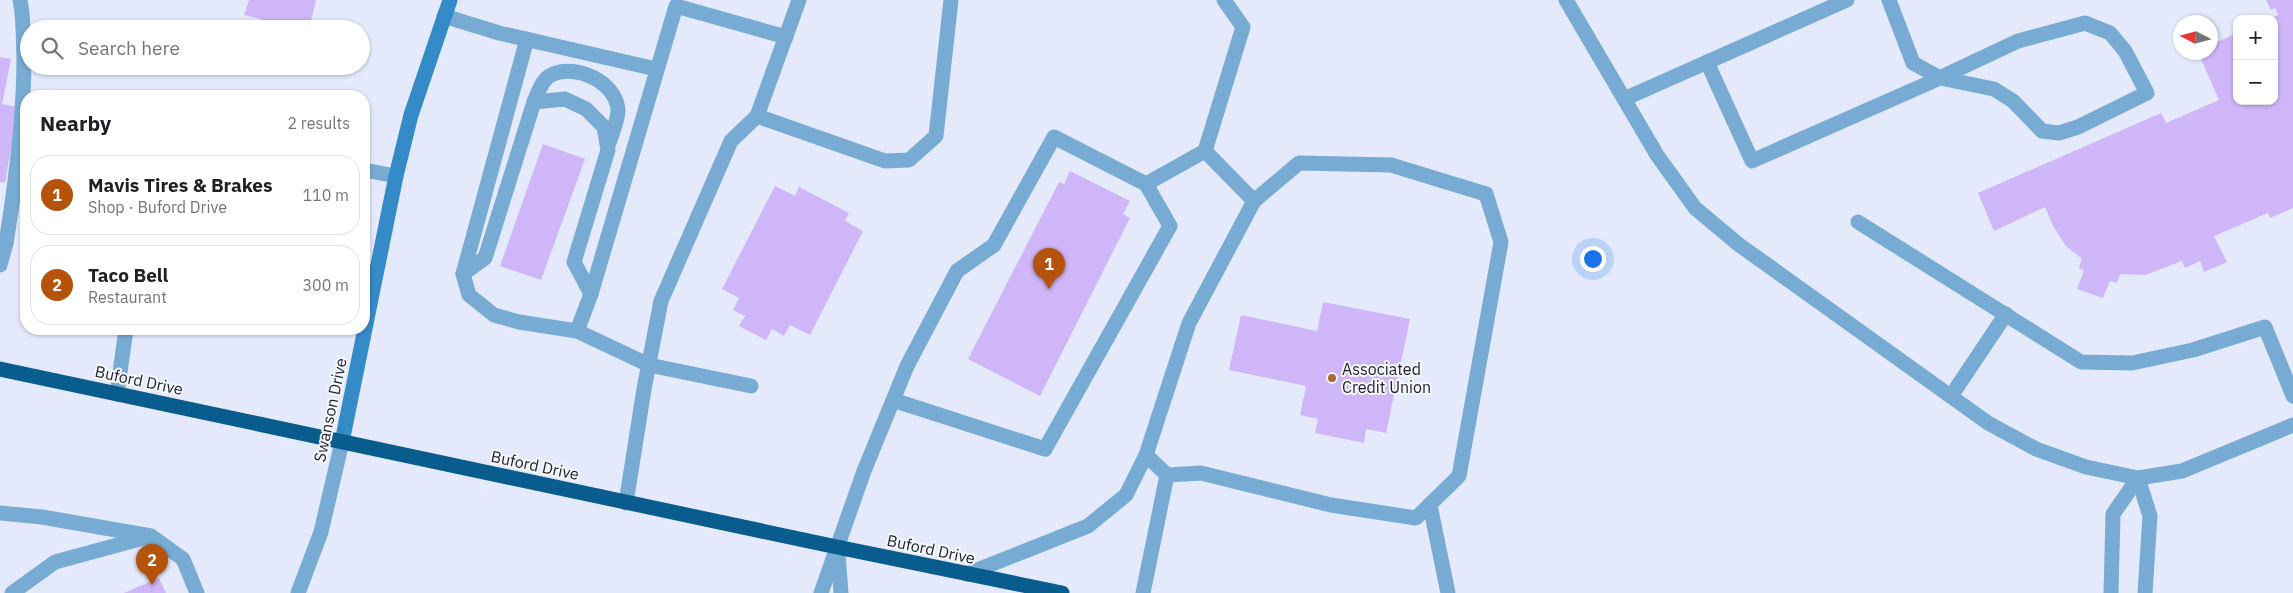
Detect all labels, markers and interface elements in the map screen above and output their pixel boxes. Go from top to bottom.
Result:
north arrow [2173,15,2218,60]
map controls [2233,15,2278,105]
button: + [2233,15,2278,60]
search box [20,20,370,75]
icon: search [38,34,66,62]
text: Search here [78,36,180,60]
button: − [2233,60,2278,105]
text: Nearby [40,109,111,137]
text: 2 results [287,113,350,133]
text: Mavis Tires & Brakes [88,173,273,197]
text: 1 [52,185,62,205]
text: 110 m [302,185,349,205]
text: Shop · Buford Drive [88,197,227,217]
your location [1580,246,1606,272]
pin: 1 [1033,248,1065,289]
text: Taco Bell [88,263,168,287]
text: 2 [52,275,62,295]
text: 300 m [302,275,349,295]
text: Restaurant [88,287,167,307]
street label: Swanson Drive [309,356,351,464]
place label: Associated Credit Union [1342,359,1431,397]
street label: Buford Drive [93,361,185,399]
marker: Associated Credit Union [1326,372,1338,384]
street label: Buford Drive [489,446,581,484]
street label: Buford Drive [885,530,977,568]
pin: 2 [136,544,168,585]

